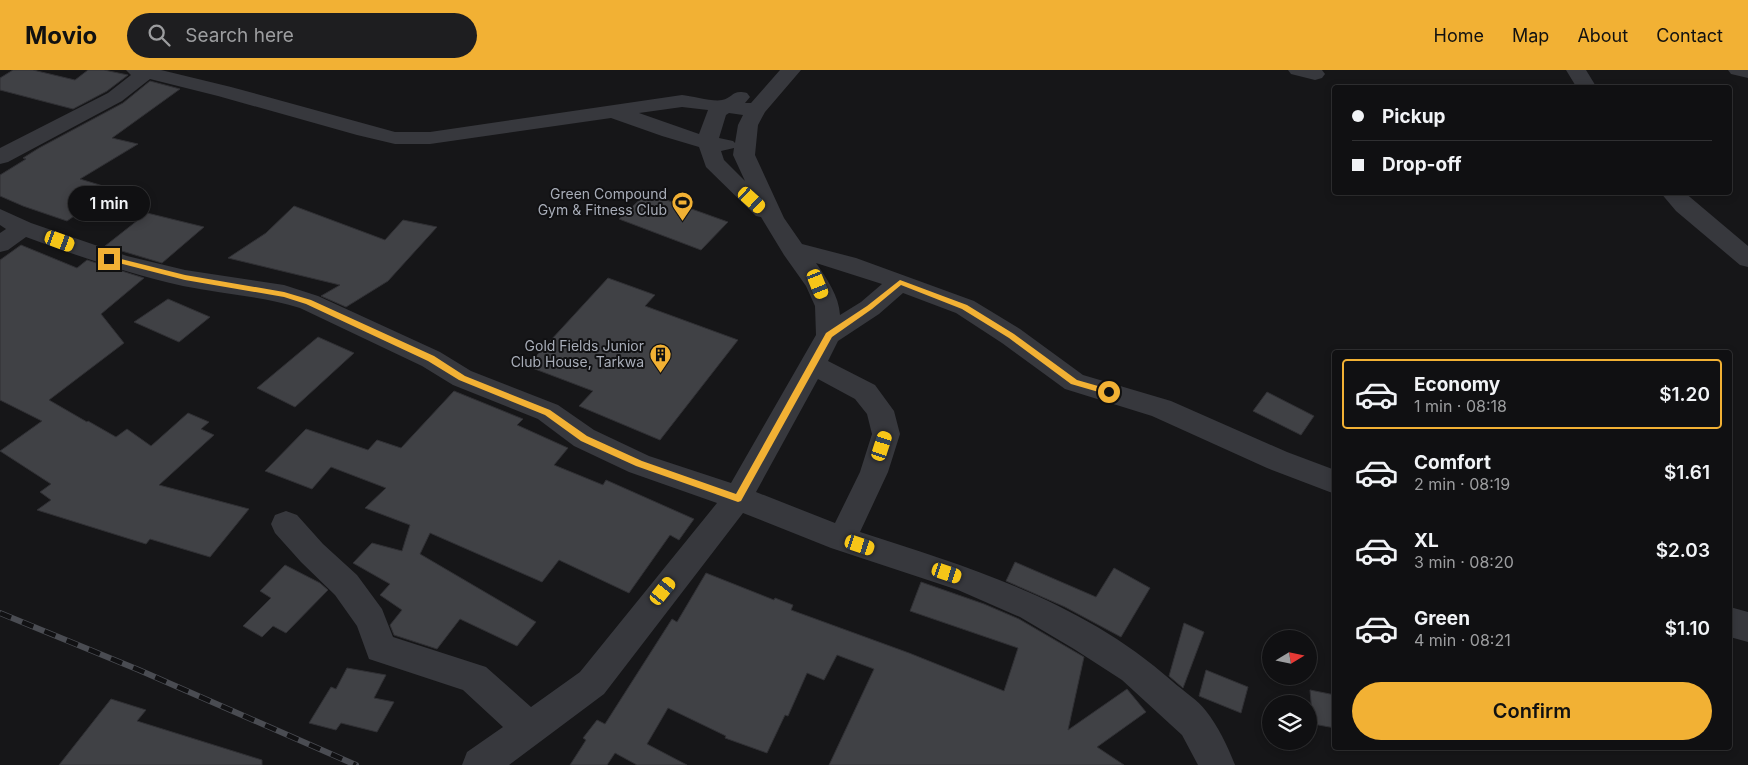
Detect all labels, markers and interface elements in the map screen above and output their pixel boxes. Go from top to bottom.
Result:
search box [127,13,477,58]
text: Movio [25,21,97,50]
icon: search [145,21,173,49]
text: Search here [185,24,294,47]
text: Home [1434,25,1484,46]
text: Map [1512,25,1549,46]
text: About [1577,25,1628,46]
text: Contact [1656,25,1723,46]
text: Pickup [1382,105,1445,128]
text: Drop-off [1382,153,1462,176]
car [735,184,768,216]
place label: Green Compound Gym & Fitness Club [538,185,667,218]
callout: 1 min [68,186,150,222]
sports icon: Green Compound Gym & Fitness Club [671,190,695,221]
text: 1 min [89,193,129,213]
car [43,229,76,253]
route end [98,248,120,270]
car [805,267,830,301]
place label: Gold Fields Junior Club House, Tarkwa [511,337,644,370]
building icon: Gold Fields Junior Club House, Tarkwa [648,342,672,373]
icon: car [1354,372,1399,417]
text: Economy [1414,373,1500,396]
route start [1098,381,1120,403]
text: $1.20 [1659,383,1710,406]
text: 1 min · 08:18 [1414,396,1507,416]
car [870,429,893,463]
icon: car [1354,450,1399,495]
text: Comfort [1414,451,1491,474]
text: $1.61 [1664,461,1710,484]
text: 2 min · 08:19 [1414,474,1510,494]
icon: car [1354,528,1399,573]
text: XL [1414,529,1439,552]
car [843,533,876,557]
text: $2.03 [1656,539,1710,562]
text: 3 min · 08:20 [1414,552,1514,572]
car [930,561,963,585]
car [647,575,678,607]
icon: car [1354,606,1399,651]
text: Green [1414,607,1470,630]
text: $1.10 [1665,617,1710,640]
north arrow [1262,630,1318,685]
map controls [1262,630,1317,750]
text: 4 min · 08:21 [1414,630,1511,650]
button: Confirm [1352,682,1712,740]
button: layers [1262,695,1317,750]

